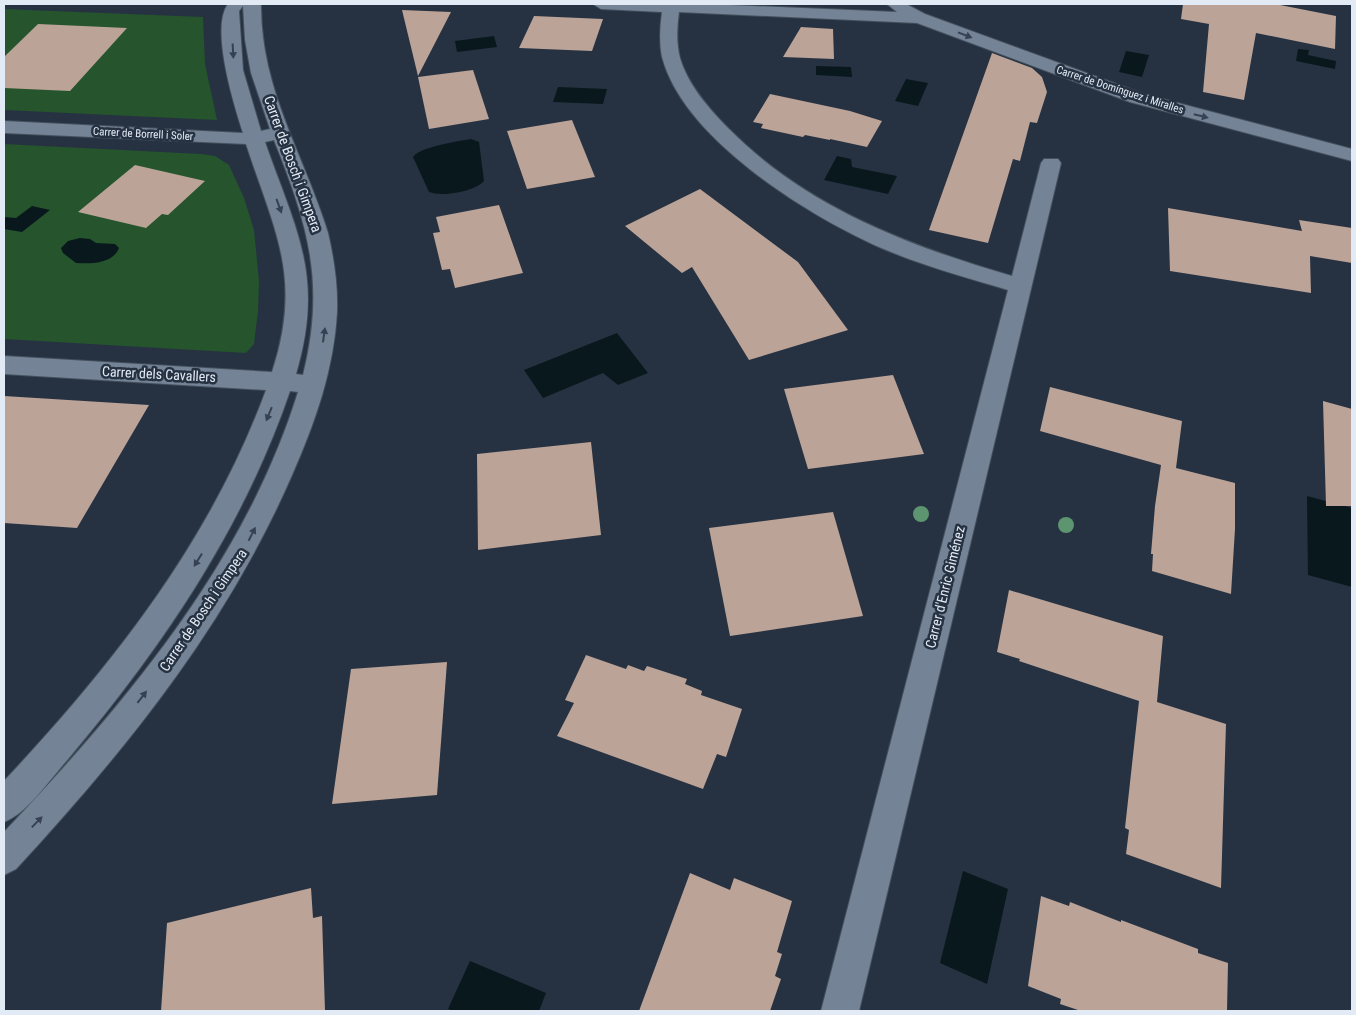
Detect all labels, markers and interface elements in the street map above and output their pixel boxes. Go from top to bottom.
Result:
one-way arrow [957,32,972,39]
one-way arrow [229,43,237,59]
street label: Carrer de Domínguez i Miralles [1055,63,1185,117]
street label: Carrer de Bosch i Gimpera [261,94,325,234]
one-way arrow [1193,112,1208,120]
street label: Carrer de Borrell i Soler [93,125,194,143]
one-way arrow [276,199,283,214]
one-way arrow [321,327,329,343]
street label: Carrer dels Cavallers [102,363,216,385]
one-way arrow [265,407,273,422]
street label: Carrer d'Enric Giménez [922,524,968,650]
one-way arrow [248,526,256,541]
street label: Carrer de Bosch i Gimpera [156,546,250,674]
one-way arrow [193,553,202,566]
one-way arrow [137,690,147,704]
one-way arrow [31,816,43,828]

